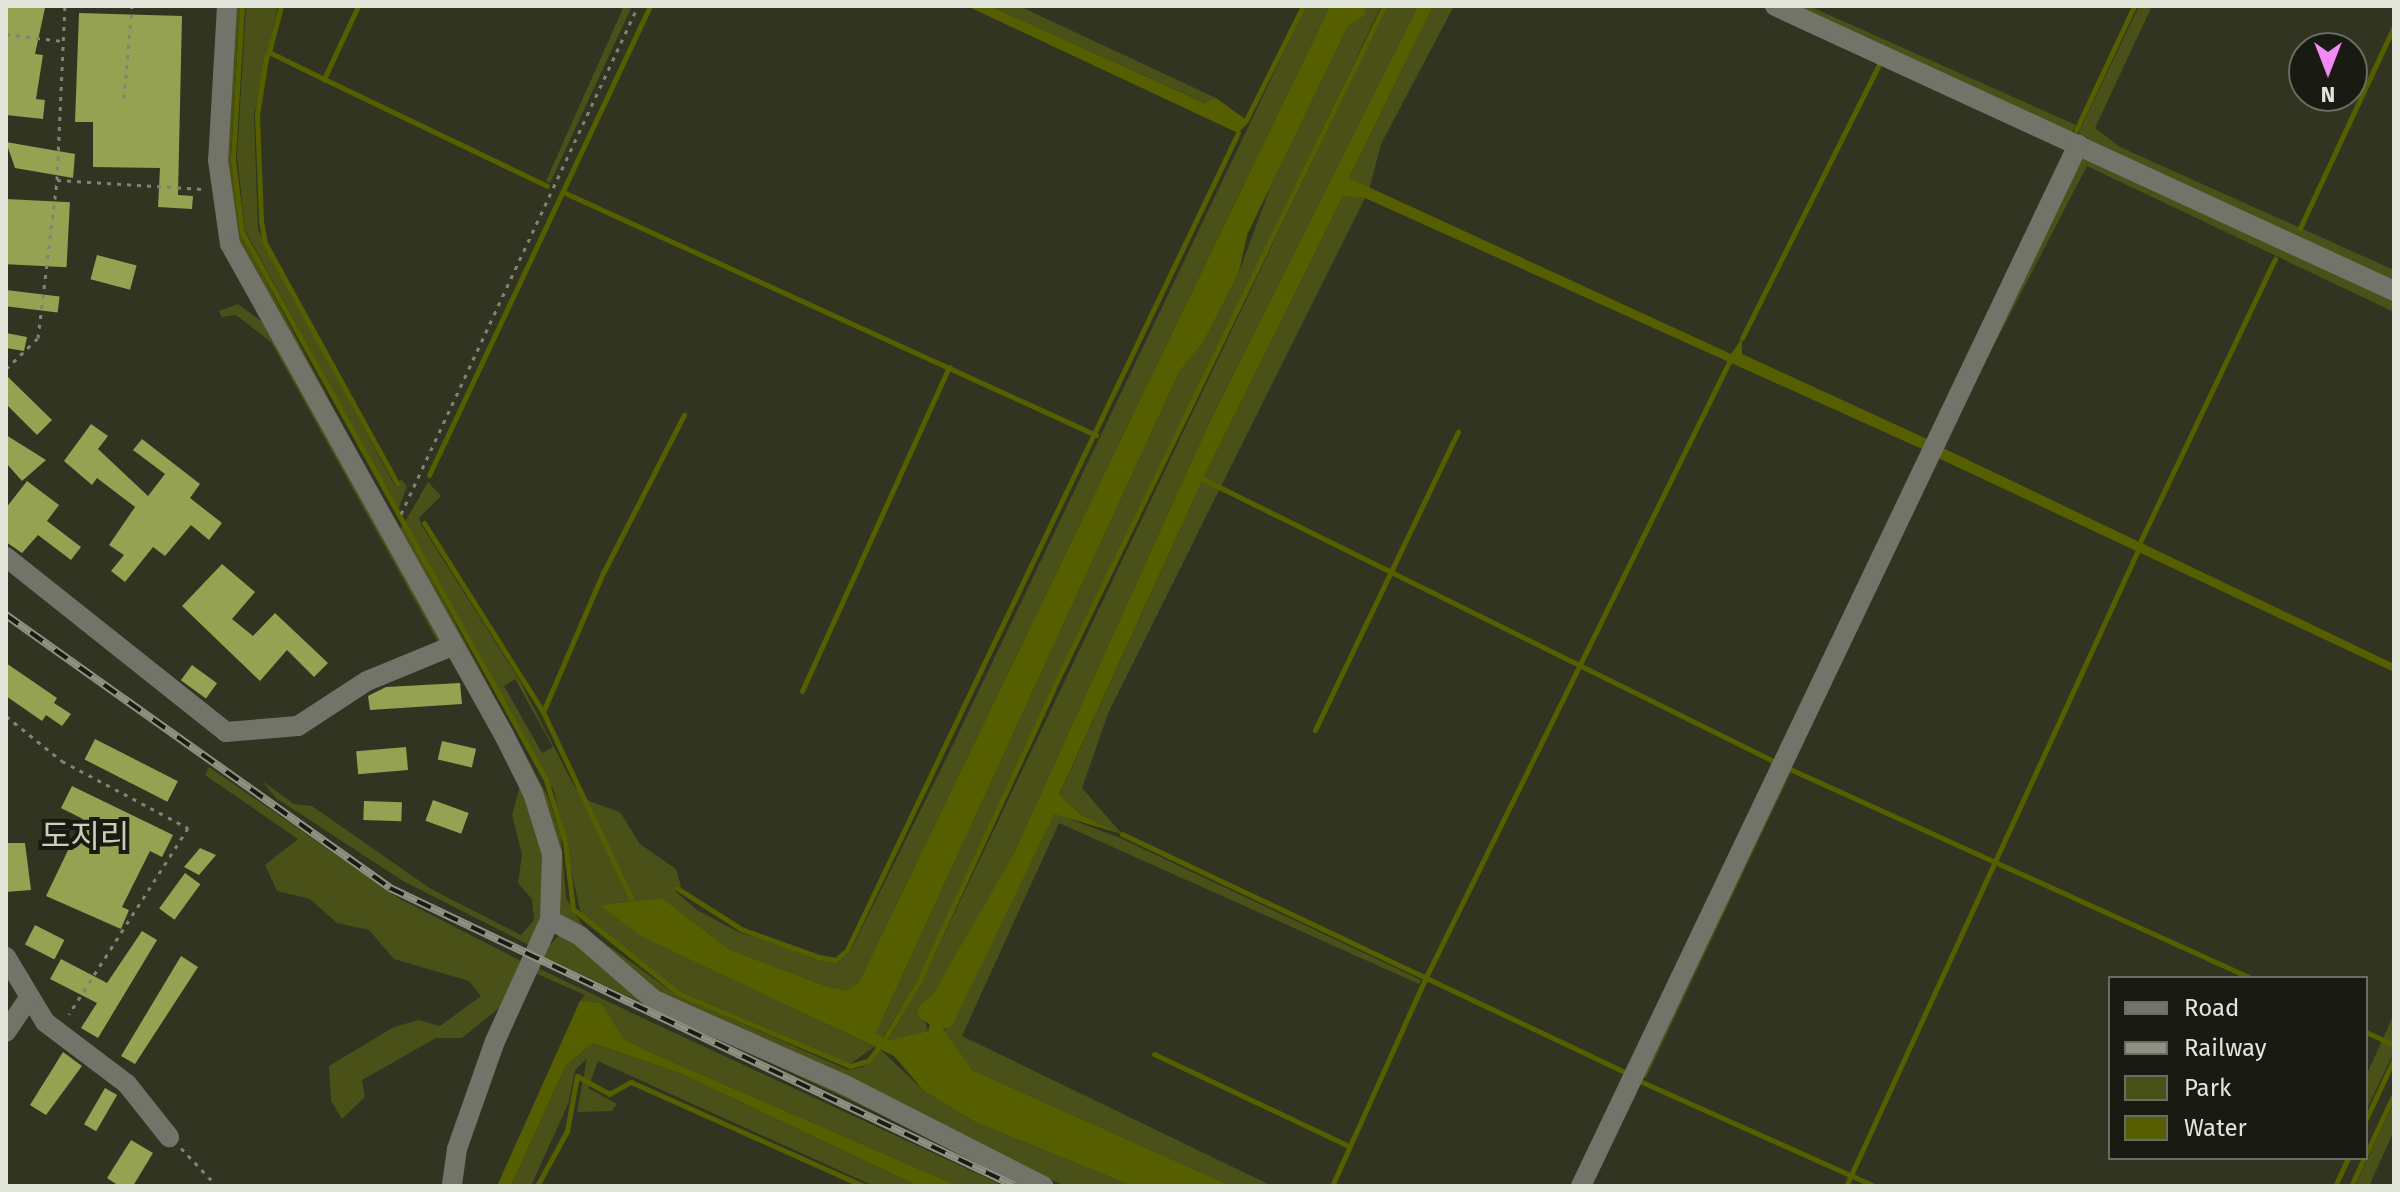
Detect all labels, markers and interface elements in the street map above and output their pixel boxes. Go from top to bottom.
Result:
north arrow [2288,32,2368,112]
text: N [2321,81,2335,108]
district label: 도지리 [41,817,129,855]
legend [2108,976,2368,1160]
text: Road [2184,994,2239,1022]
text: Railway [2184,1034,2267,1062]
text: Park [2184,1074,2231,1102]
text: Water [2184,1114,2247,1142]

